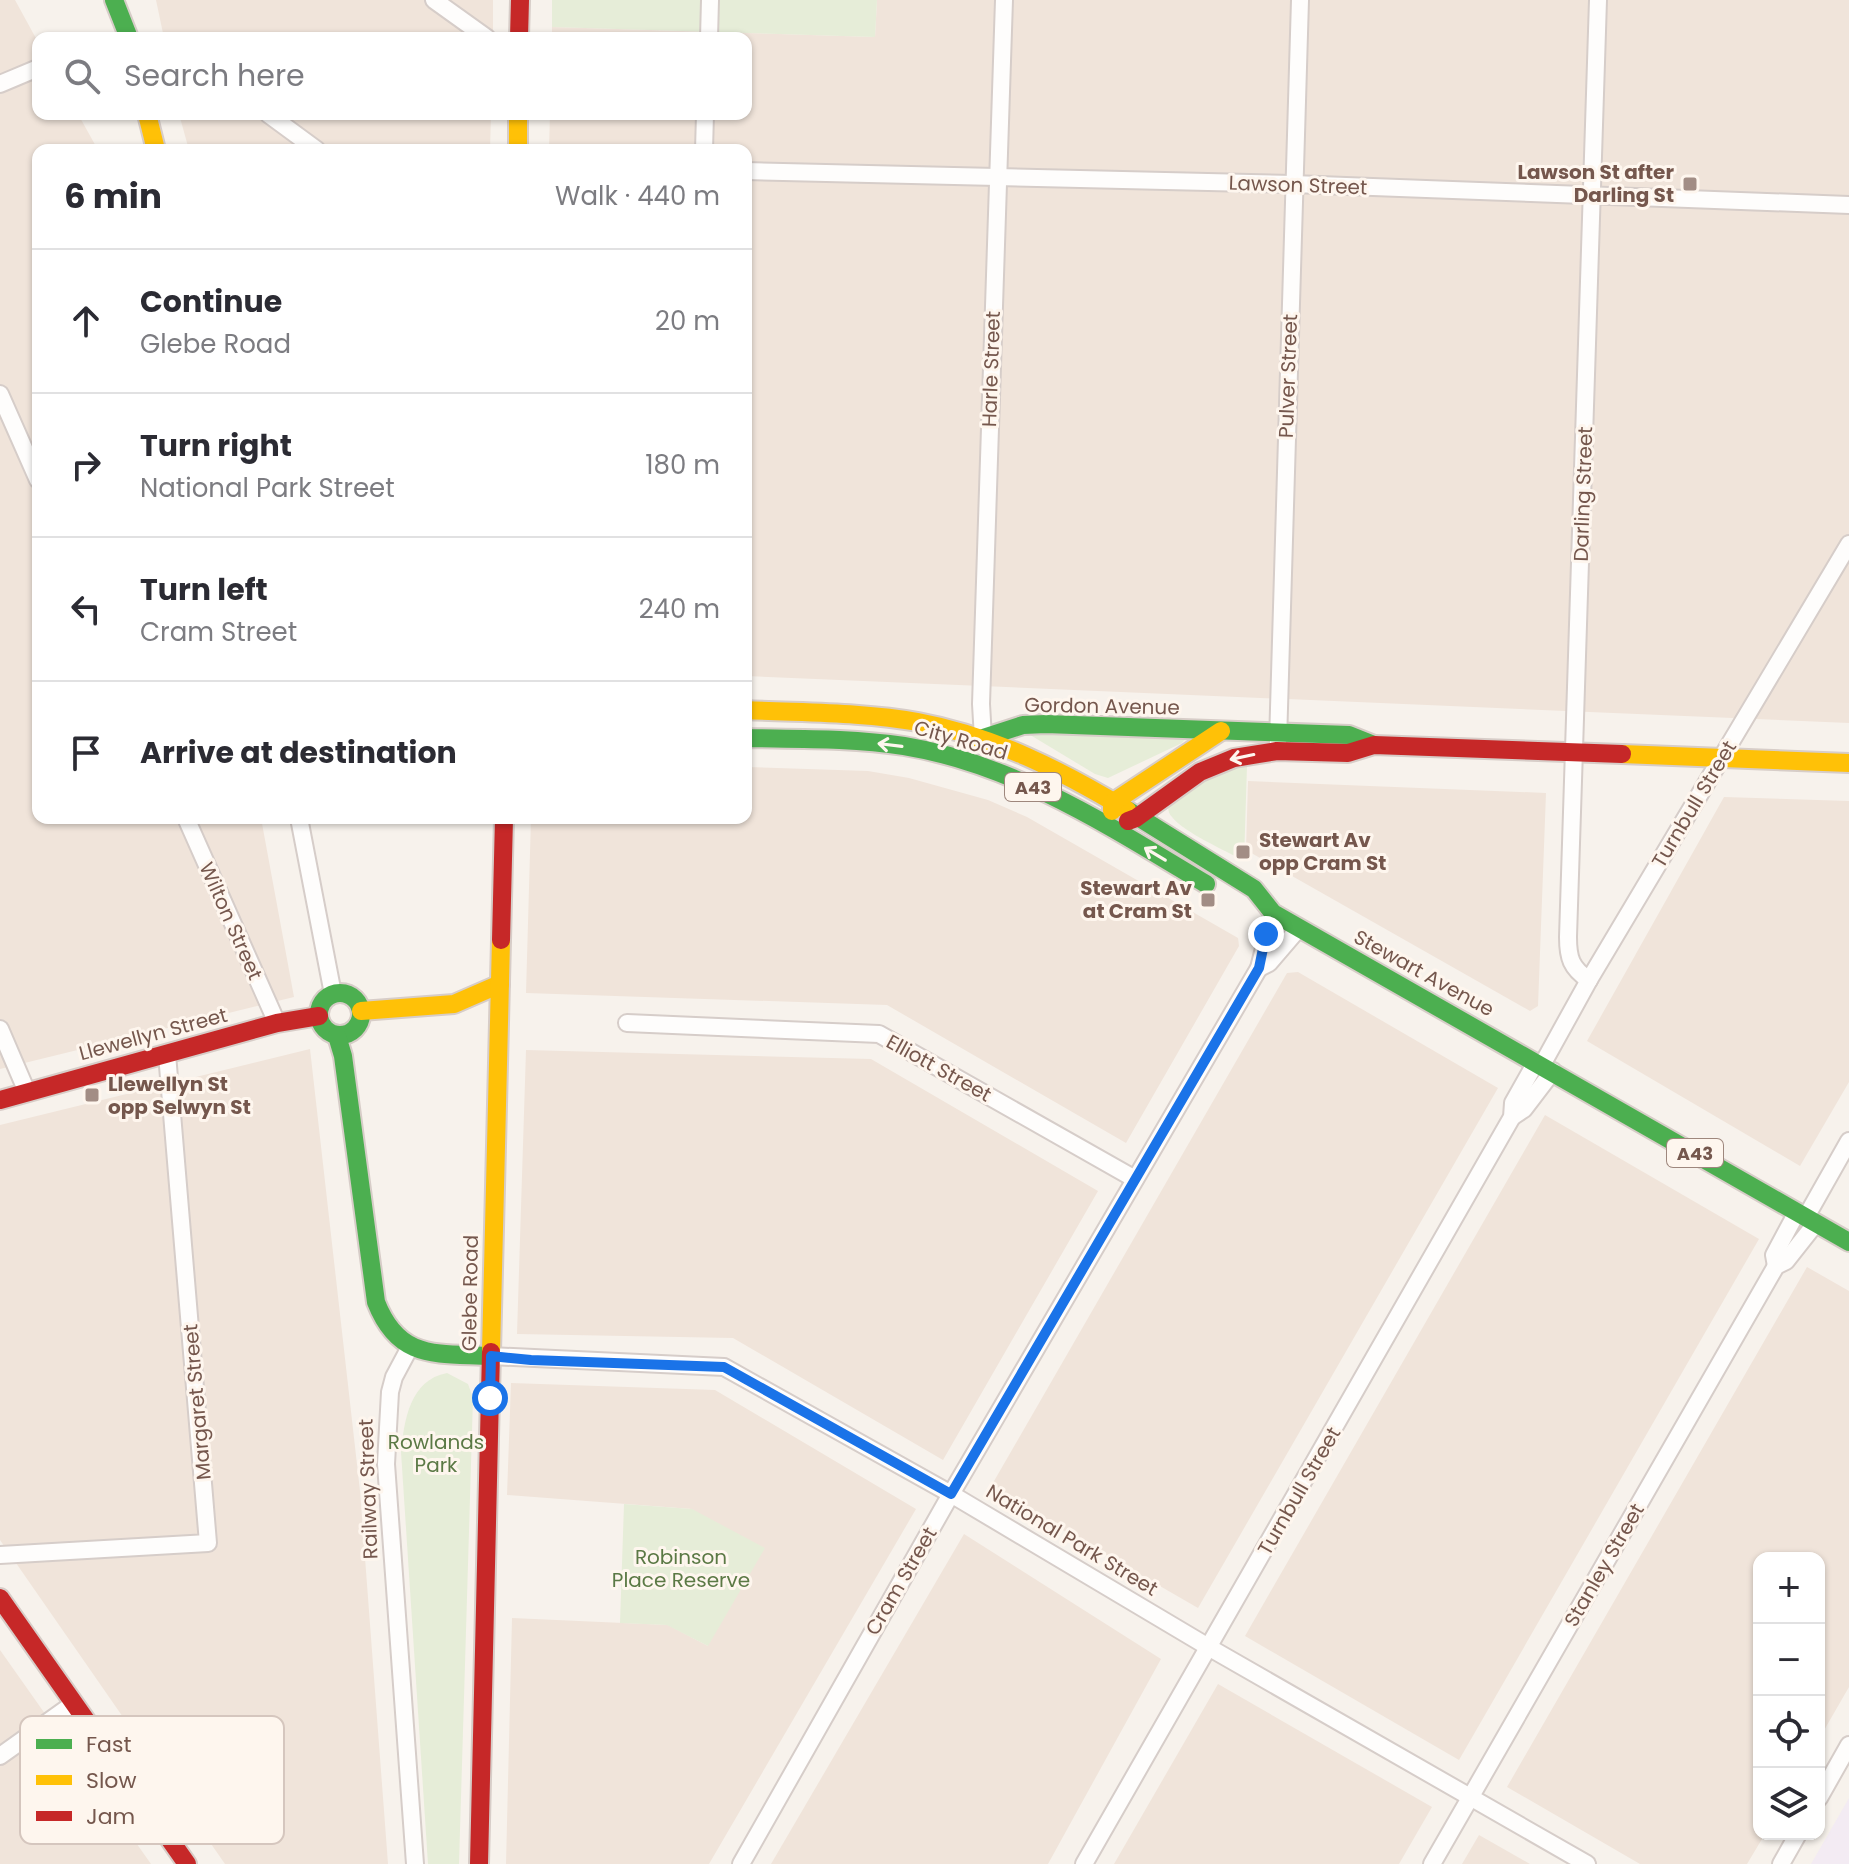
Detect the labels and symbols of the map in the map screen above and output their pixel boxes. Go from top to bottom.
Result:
place label: Lawson St after Darling St [1518,158,1674,209]
street label: Lawson Street [1228,169,1368,201]
marker: Lawson St after Darling St [1681,175,1699,193]
street label: Harle Street [975,311,1007,427]
street label: Pulver Street [1272,313,1304,439]
street label: Darling Street [1567,426,1599,562]
street label: Gordon Avenue [1024,691,1180,721]
street label: City Road [911,713,1011,767]
street label: Turnbull Street [1645,735,1743,873]
one-way arrow [878,737,904,752]
one-way arrow [1229,750,1255,765]
road number: A43 [1005,773,1061,801]
place label: Stewart Av opp Cram St [1259,826,1386,877]
marker: Stewart Av opp Cram St [1234,843,1252,861]
one-way arrow [1144,845,1167,861]
street label: Wilton Street [193,858,269,984]
place label: Stewart Av at Cram St [1080,874,1192,925]
marker: Stewart Av at Cram St [1199,891,1217,909]
route end [1248,916,1284,952]
street label: Stewart Avenue [1349,923,1499,1023]
street label: Llewellyn Street [76,1001,230,1067]
street label: Elliott Street [881,1028,997,1108]
place label: Llewellyn St opp Selwyn St [108,1070,251,1121]
marker: Llewellyn St opp Selwyn St [83,1086,101,1104]
road number: A43 [1667,1139,1723,1167]
street label: Glebe Road [455,1235,485,1351]
street label: Margaret Street [176,1323,218,1481]
route start [472,1380,508,1416]
street label: Railway Street [352,1418,384,1560]
street label: Turnbull Street [1251,1422,1347,1560]
park label: Rowlands Park [388,1428,484,1479]
street label: National Park Street [981,1478,1163,1602]
street label: Stanley Street [1557,1498,1651,1632]
street label: Cram Street [859,1522,943,1640]
park label: Robinson Place Reserve [612,1543,750,1594]
legend [20,1716,284,1844]
text: Fast [86,1729,131,1760]
text: Slow [86,1765,136,1796]
text: Jam [86,1801,135,1832]

